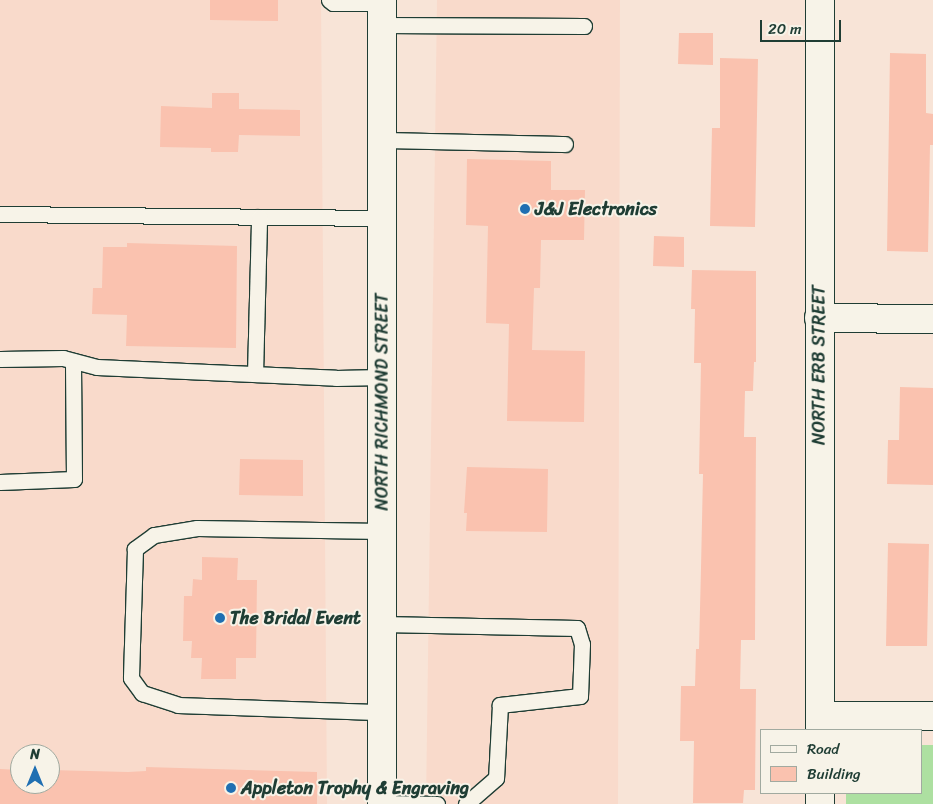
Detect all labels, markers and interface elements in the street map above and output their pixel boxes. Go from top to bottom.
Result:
scale bar [763,10,844,42]
text: 20 m [768,16,802,42]
place label: J&J Electronics [535,198,657,220]
marker: J&J Electronics [519,203,531,215]
street label: NORTH ERB STREET [808,285,830,445]
street label: NORTH RICHMOND STREET [371,292,393,512]
place label: The Bridal Event [230,607,360,629]
marker: The Bridal Event [214,612,226,624]
legend [760,729,923,794]
text: Road [807,736,839,762]
text: N [30,742,40,767]
north arrow [10,744,60,794]
text: Building [807,761,861,787]
place label: Appleton Trophy & Engraving [241,777,469,799]
marker: Appleton Trophy & Engraving [225,782,237,794]

